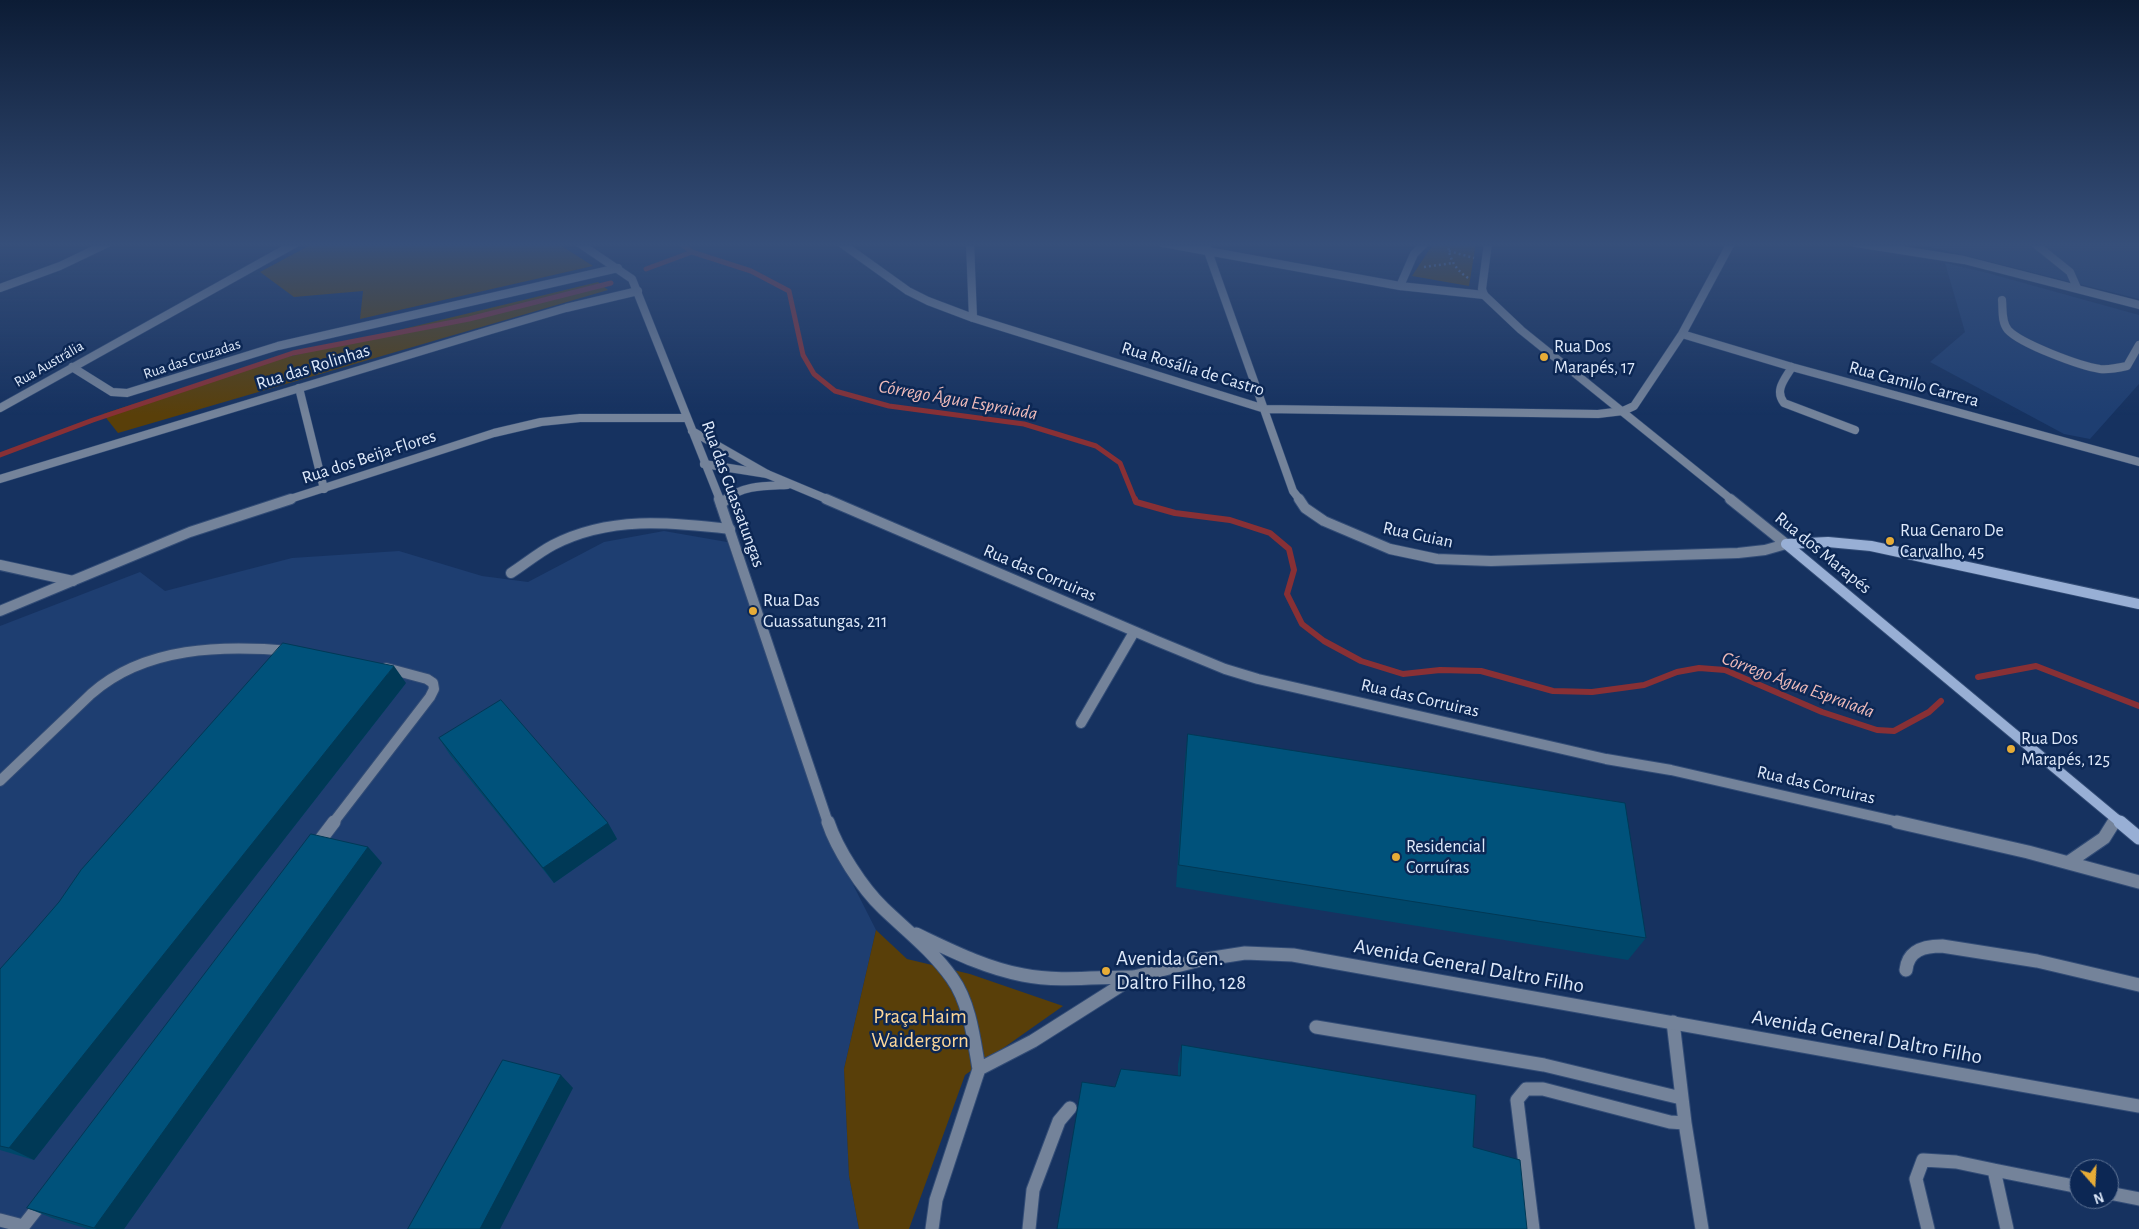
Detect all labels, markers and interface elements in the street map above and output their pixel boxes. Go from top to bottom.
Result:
street label: Rua das Cruzadas [141,335,243,383]
place label: Rua Dos Marapés, 17 [1554,336,1635,378]
street label: Rua Austrália [11,337,87,391]
street label: Rua Rosália de Castro [1119,337,1267,401]
street label: Rua das Rolinhas [253,339,373,395]
marker: Rua Dos Marapés, 17 [1538,351,1550,363]
street label: Rua Camilo Carrera [1847,356,1981,412]
water label: Córrego Água Espraiada [877,375,1039,425]
street label: Rua das Guassatungas [696,418,770,570]
street label: Rua dos Beija-Flores [299,425,439,489]
street label: Rua dos Marapés [1770,507,1876,599]
street label: Rua Guian [1381,517,1455,553]
place label: Rua Genaro De Carvalho, 45 [1900,520,2004,562]
marker: Rua Genaro De Carvalho, 45 [1884,535,1896,547]
street label: Rua das Corruiras [980,539,1100,607]
place label: Rua Das Guassatungas, 211 [763,590,887,632]
marker: Rua Das Guassatungas, 211 [747,605,759,617]
water label: Córrego Água Espraiada [1718,647,1878,723]
street label: Rua das Corruiras [1359,674,1481,722]
place label: Rua Dos Marapés, 125 [2021,728,2110,771]
marker: Rua Dos Marapés, 125 [2005,743,2017,755]
street label: Rua das Corruiras [1755,761,1877,809]
place label: Residencial Corruíras [1406,836,1486,879]
marker: Residencial Corruíras [1390,851,1402,863]
street label: Avenida General Daltro Filho [1352,933,1586,999]
place label: Avenida Gen. Daltro Filho, 128 [1116,946,1246,996]
marker: Avenida Gen. Daltro Filho, 128 [1100,965,1112,977]
park label: Praça Haim Waidergorn [871,1004,969,1054]
street label: Avenida General Daltro Filho [1750,1004,1984,1070]
north arrow [2069,1159,2119,1209]
text: N [2092,1189,2105,1205]

